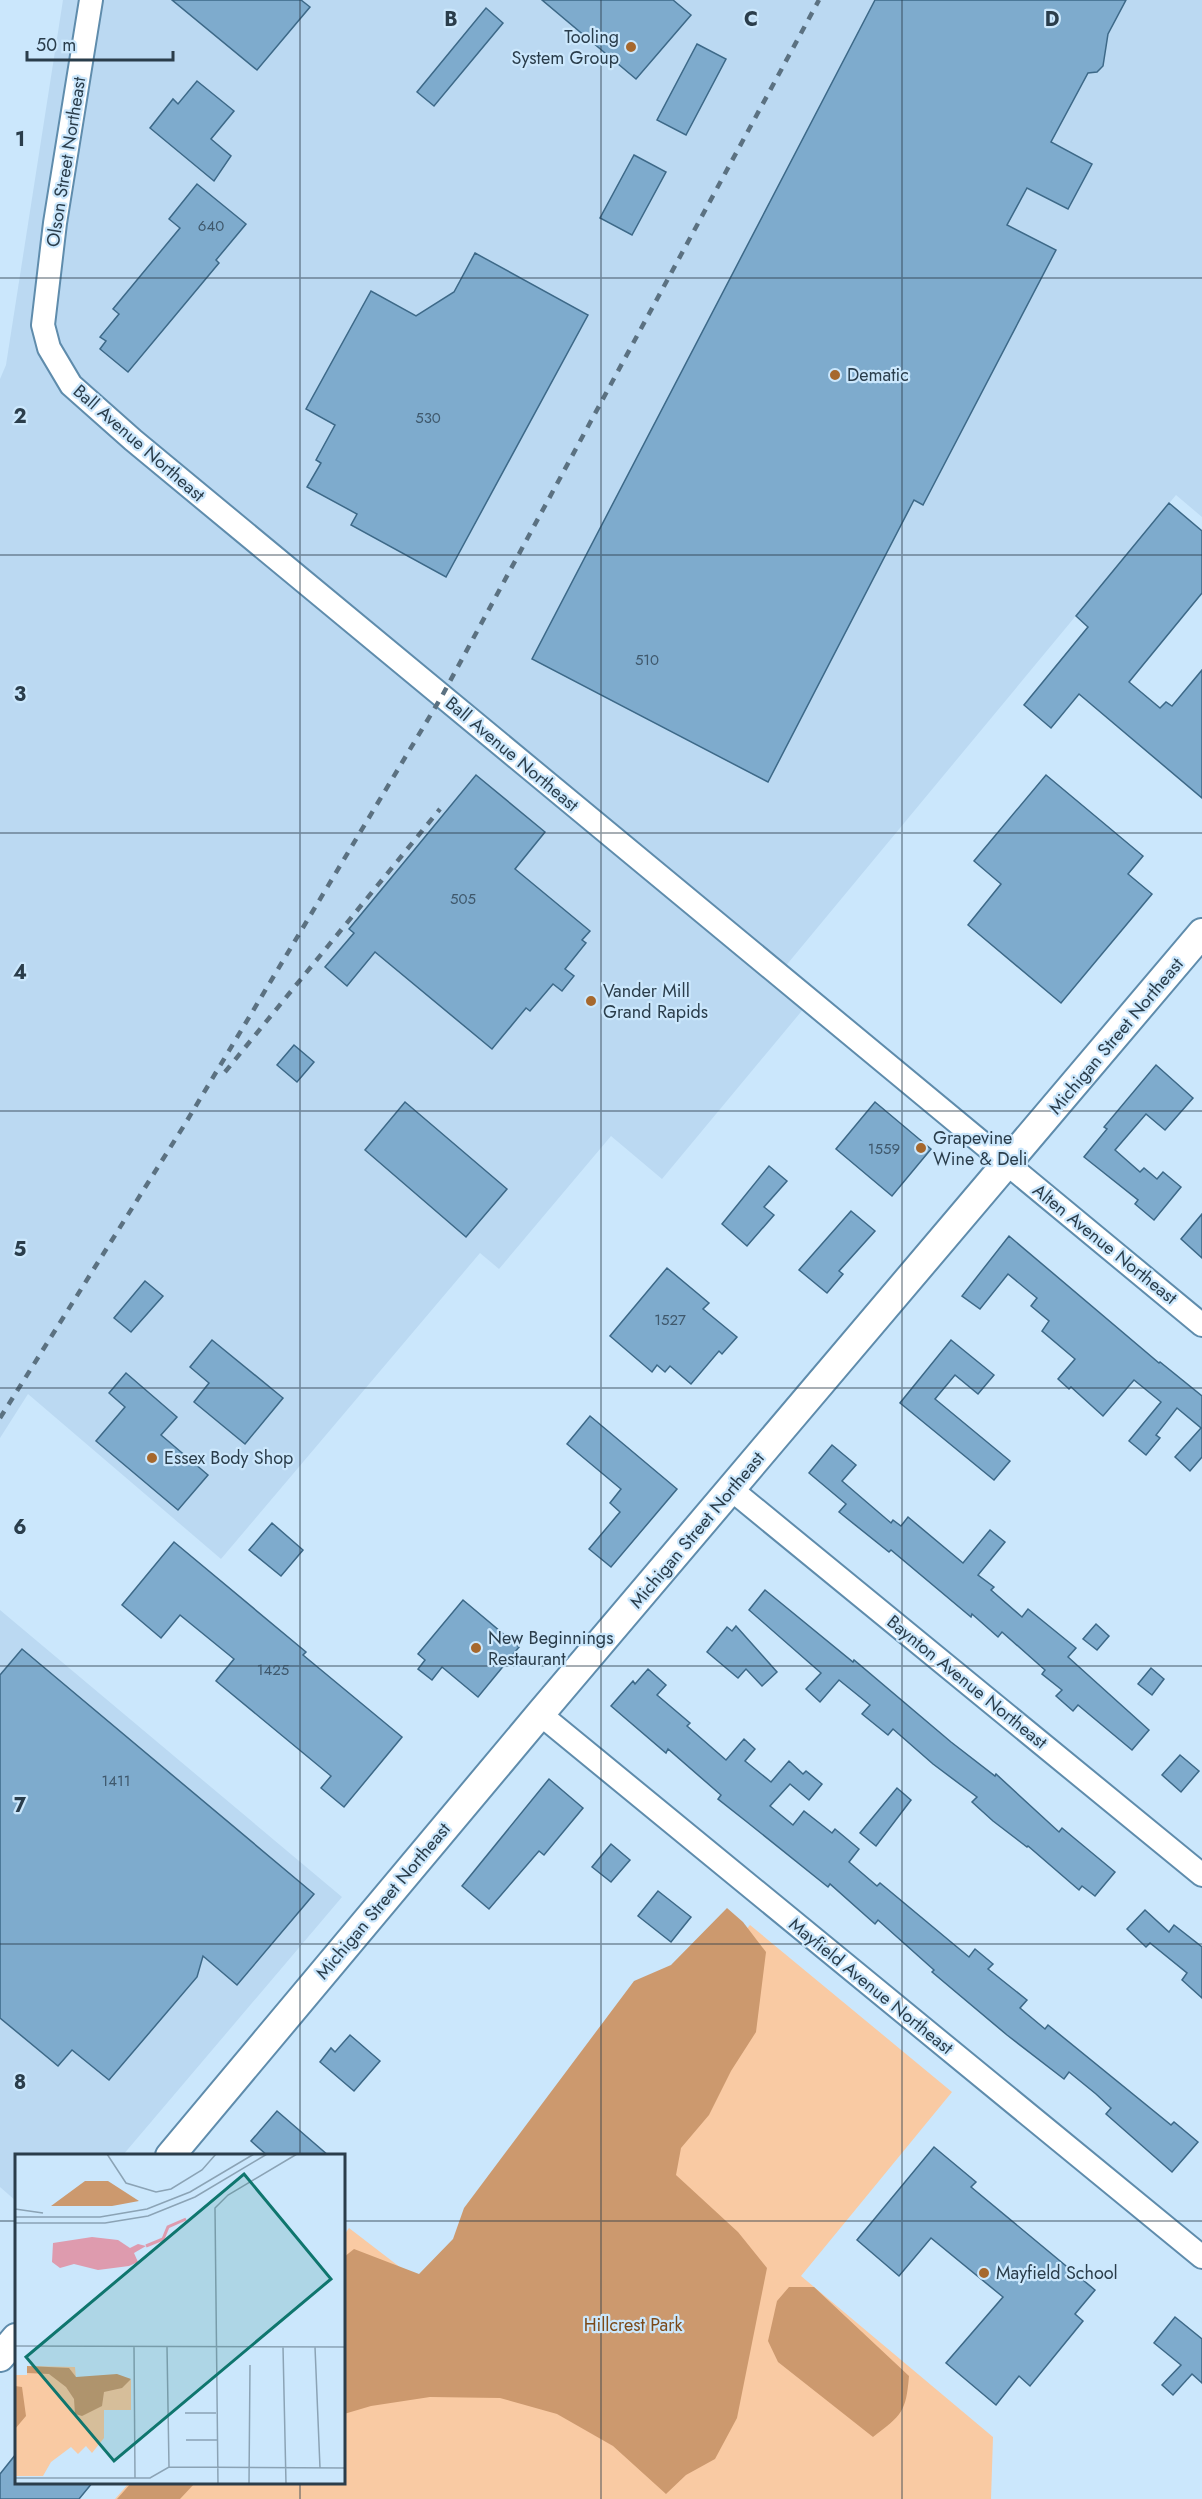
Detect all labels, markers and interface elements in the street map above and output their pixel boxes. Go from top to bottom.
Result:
text: B [444,5,458,34]
text: C [744,5,758,34]
text: D [1045,5,1059,34]
scale bar [27,24,172,62]
place label: Tooling System Group [512,24,619,71]
text: 50 m [36,32,76,58]
marker: Tooling System Group [624,40,638,54]
street label: Olson Street Northeast [40,74,92,249]
text: 1 [15,125,25,154]
house number: 640 [198,215,224,237]
place label: Dematic [847,362,909,388]
marker: Dematic [828,368,842,382]
street label: Ball Avenue Northeast [67,378,211,508]
text: 2 [13,402,27,431]
house number: 530 [415,407,441,429]
house number: 510 [635,649,659,671]
text: 3 [14,680,26,709]
street label: Ball Avenue Northeast [440,690,585,818]
house number: 505 [450,888,476,910]
street label: Michigan Street Northeast [1043,952,1190,1120]
text: 4 [13,958,27,987]
place label: Vander Mill Grand Rapids [603,978,708,1025]
marker: Vander Mill Grand Rapids [584,994,598,1008]
place label: Grapevine Wine & Deli [933,1125,1028,1172]
house number: 1559 [868,1138,900,1160]
marker: Grapevine Wine & Deli [914,1141,928,1155]
street label: Alten Avenue Northeast [1027,1178,1183,1311]
text: 5 [14,1235,27,1264]
house number: 1527 [654,1309,686,1331]
place label: Essex Body Shop [164,1445,293,1471]
street label: Michigan Street Northeast [624,1446,771,1614]
marker: Essex Body Shop [145,1451,159,1465]
text: 6 [13,1513,27,1542]
street label: Baynton Avenue Northeast [881,1609,1053,1755]
place label: New Beginnings Restaurant [488,1625,613,1672]
marker: New Beginnings Restaurant [469,1641,483,1655]
house number: 1425 [257,1659,289,1681]
house number: 1411 [102,1770,131,1792]
text: 7 [14,1791,27,1820]
street label: Michigan Street Northeast [310,1817,457,1985]
street label: Mayfield Avenue Northeast [783,1911,959,2061]
text: 8 [14,2068,26,2097]
inset map [15,2154,345,2484]
place label: Mayfield School [996,2260,1118,2286]
marker: Mayfield School [977,2266,991,2280]
park label: Hillcrest Park [584,2312,682,2338]

